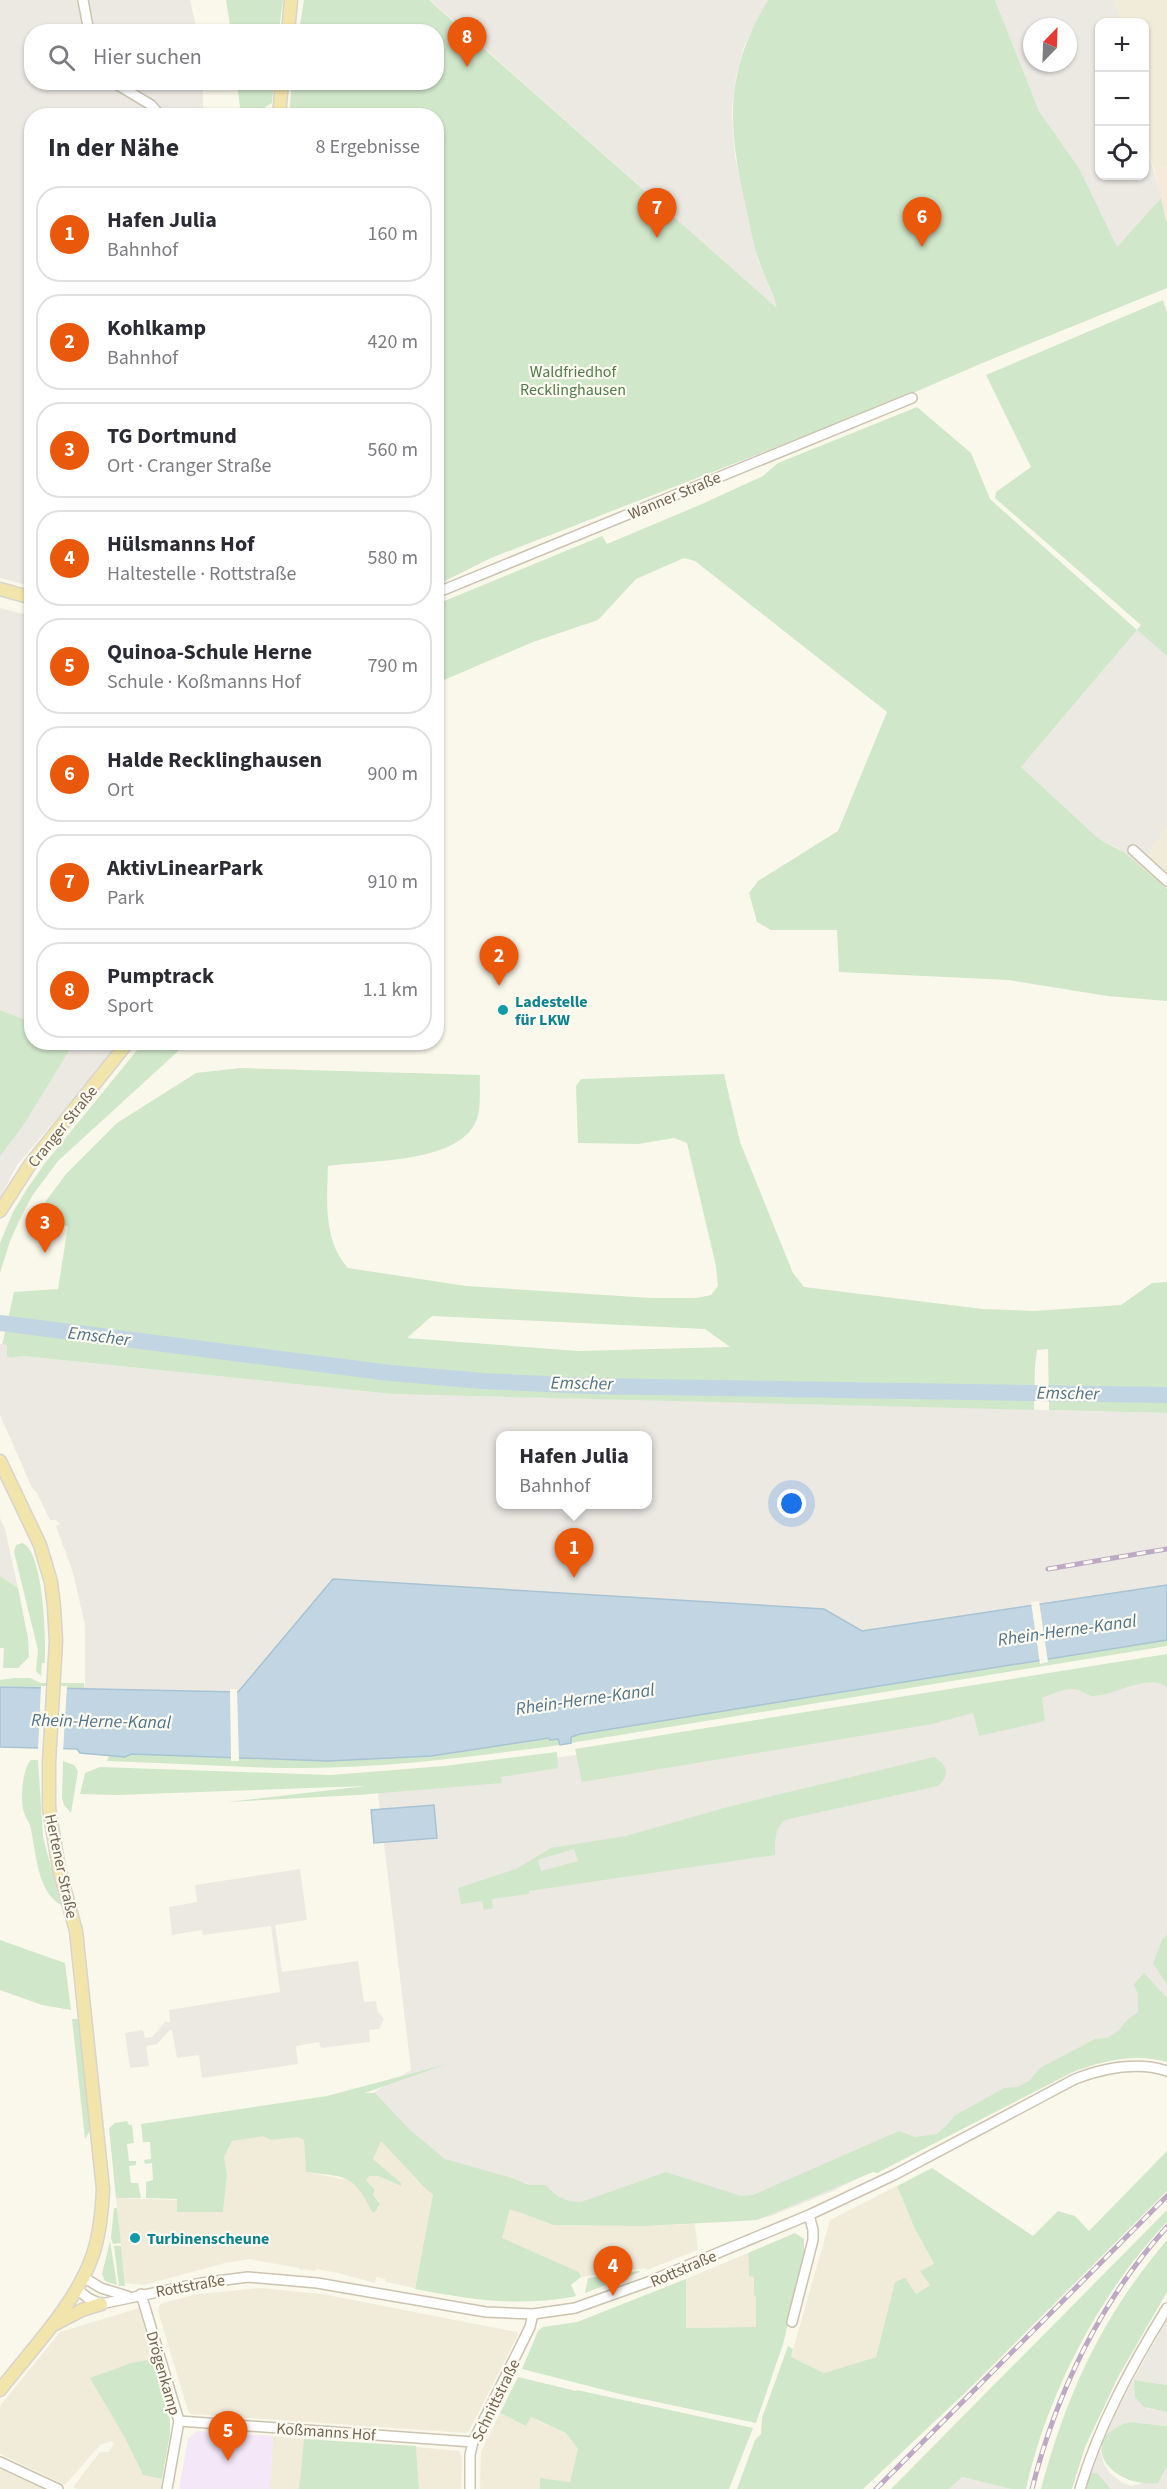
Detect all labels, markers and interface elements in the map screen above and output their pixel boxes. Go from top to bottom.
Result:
pin: 8 [448,17,486,67]
north arrow [1023,18,1077,72]
map controls [1095,18,1149,180]
button: + [1095,18,1149,72]
search box [24,24,444,90]
icon: search [45,41,78,74]
text: Hier suchen [93,41,202,73]
button: − [1095,72,1149,126]
button: locate [1095,126,1149,180]
text: In der Nähe [48,129,179,166]
text: 8 Ergebnisse [315,133,420,161]
pin: 7 [638,188,676,238]
pin: 6 [902,198,942,247]
text: Hafen Julia [107,204,217,236]
text: 1 [64,220,75,248]
text: 160 m [368,220,418,248]
text: Bahnhof [107,236,178,264]
text: Kohlkamp [107,312,206,344]
text: 2 [64,328,75,356]
text: 420 m [368,328,418,356]
text: Bahnhof [107,344,178,372]
park label: Waldfriedhof Recklinghausen [520,361,626,401]
text: TG Dortmund [107,420,237,452]
text: 3 [64,436,75,464]
text: 560 m [368,436,418,464]
text: Ort · Cranger Straße [107,452,272,480]
street label: Wanner Straße [625,467,724,525]
text: Hülsmanns Hof [107,528,255,560]
text: 4 [64,544,75,572]
text: 580 m [368,544,418,572]
text: Haltestelle · Rottstraße [107,560,296,588]
text: Quinoa-Schule Herne [107,636,312,668]
text: 5 [64,652,75,680]
text: 790 m [368,652,418,680]
text: Schule · Koßmanns Hof [107,668,301,696]
text: Halde Recklinghausen [107,744,322,776]
text: 6 [64,760,75,788]
text: 900 m [368,760,418,788]
text: Ort [107,776,134,804]
text: AktivLinearPark [107,852,263,884]
text: 7 [64,868,75,896]
text: 910 m [368,868,418,896]
text: Park [107,884,144,912]
pin: 2 [480,936,518,986]
text: Pumptrack [107,960,214,992]
text: 8 [64,976,75,1004]
text: 1.1 km [363,976,418,1004]
place label: Ladestelle für LKW [515,991,588,1031]
text: Sport [107,992,153,1020]
marker: Ladestelle für LKW [496,1003,510,1017]
street label: Cranger Straße [23,1081,103,1172]
pin: 3 [26,1204,64,1253]
water label: Emscher [66,1320,132,1353]
water label: Emscher [550,1370,614,1397]
water label: Emscher [1036,1380,1100,1407]
popup [496,1431,652,1509]
text: Hafen Julia [519,1440,629,1472]
text: Bahnhof [519,1472,590,1500]
your location [777,1489,806,1518]
pin: 1 [554,1528,594,1578]
water label: Rhein-Herne-Kanal [996,1608,1139,1653]
water label: Rhein-Herne-Kanal [514,1677,657,1722]
water label: Rhein-Herne-Kanal [31,1708,172,1735]
street label: Hertener Straße [39,1812,83,1921]
place label: Turbinenscheune [147,2228,269,2250]
marker: Turbinenscheune [128,2231,142,2245]
street label: Rottstraße [647,2245,720,2293]
pin: 4 [594,2246,632,2296]
street label: Rottstraße [154,2269,227,2303]
street label: Drögenkamp [141,2329,186,2418]
street label: Schnittstraße [466,2355,525,2446]
pin: 5 [208,2412,248,2461]
street label: Koßmanns Hof [276,2418,378,2447]

